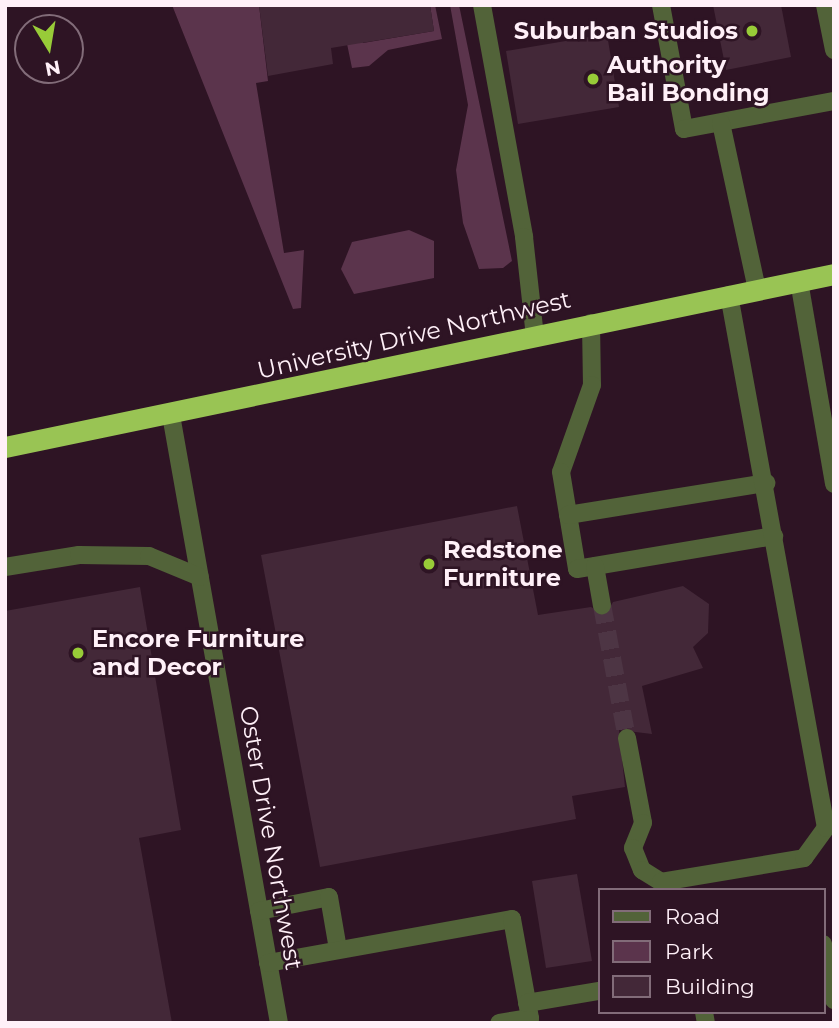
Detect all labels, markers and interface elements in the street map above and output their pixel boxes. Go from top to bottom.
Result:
north arrow [14,14,84,84]
place label: Suburban Studios [514,17,738,45]
marker: Suburban Studios [744,23,760,39]
place label: Authority Bail Bonding [607,51,769,107]
text: N [43,55,62,81]
marker: Authority Bail Bonding [585,71,601,87]
street label: University Drive Northwest [255,285,573,385]
place label: Redstone Furniture [443,536,563,592]
marker: Redstone Furniture [421,556,437,572]
place label: Encore Furniture and Decor [92,625,304,681]
marker: Encore Furniture and Decor [70,645,86,661]
street label: Oster Drive Northwest [234,704,308,972]
legend [598,888,825,1014]
text: Road [665,904,720,929]
text: Park [665,939,713,964]
text: Building [665,974,755,999]

